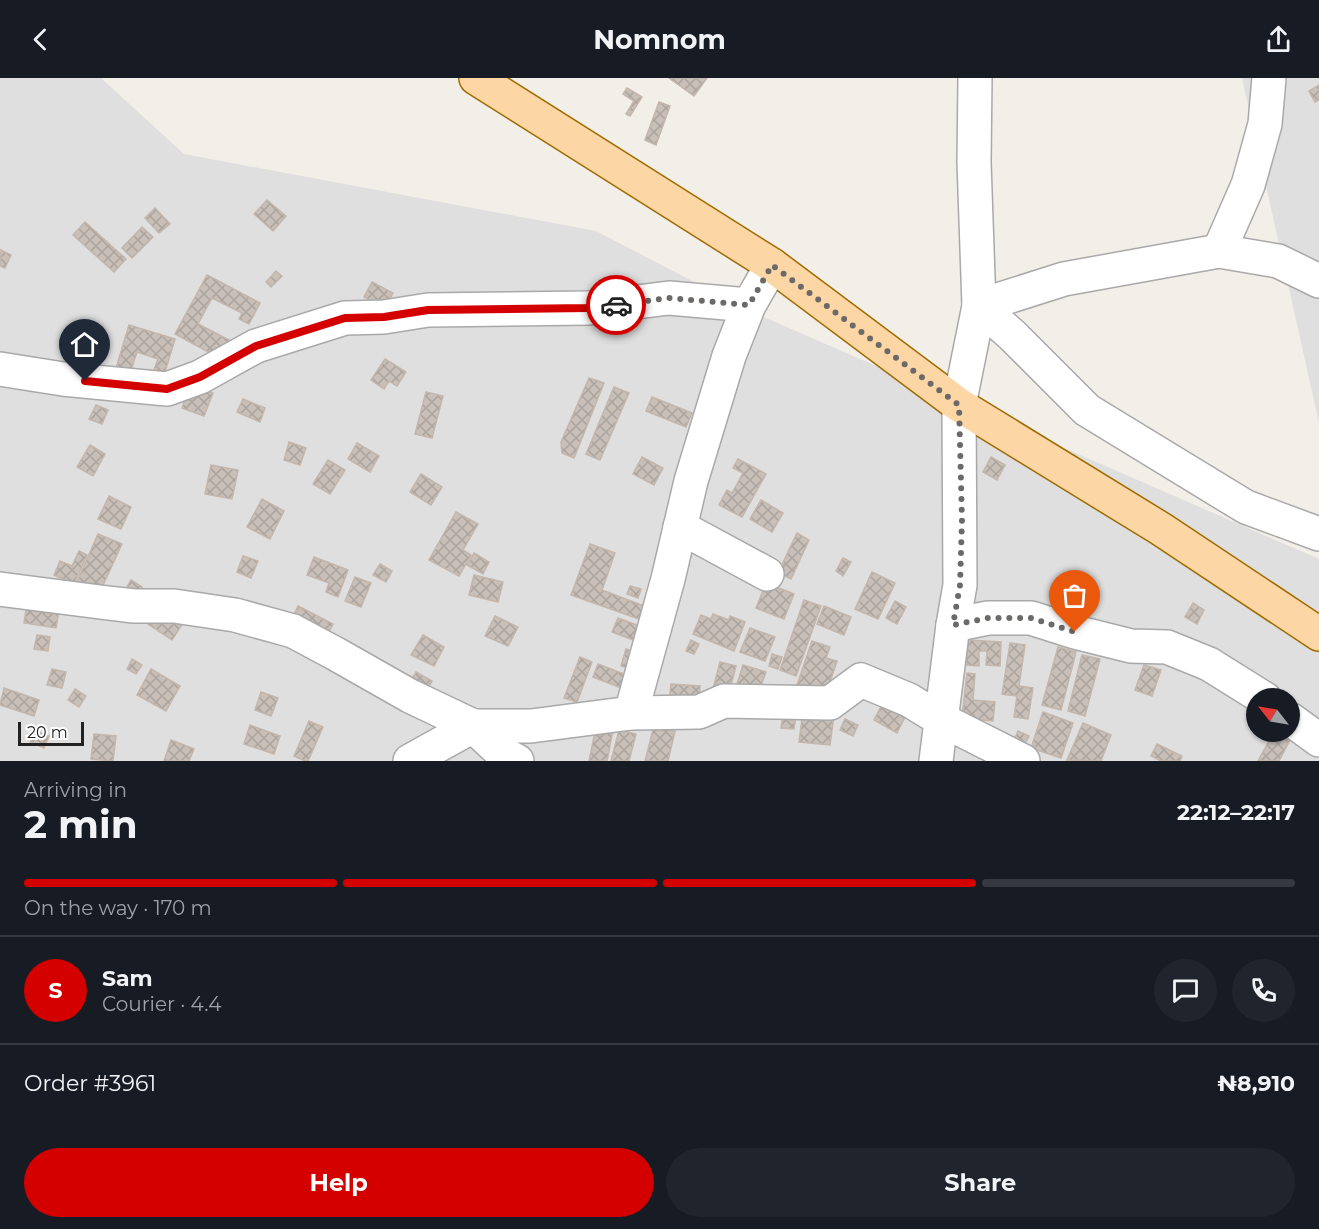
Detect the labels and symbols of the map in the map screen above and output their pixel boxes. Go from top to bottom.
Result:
courier [586,275,646,335]
pin [59,319,110,381]
pin [1049,570,1100,632]
north arrow [1246,688,1300,742]
scale bar [18,719,84,746]

